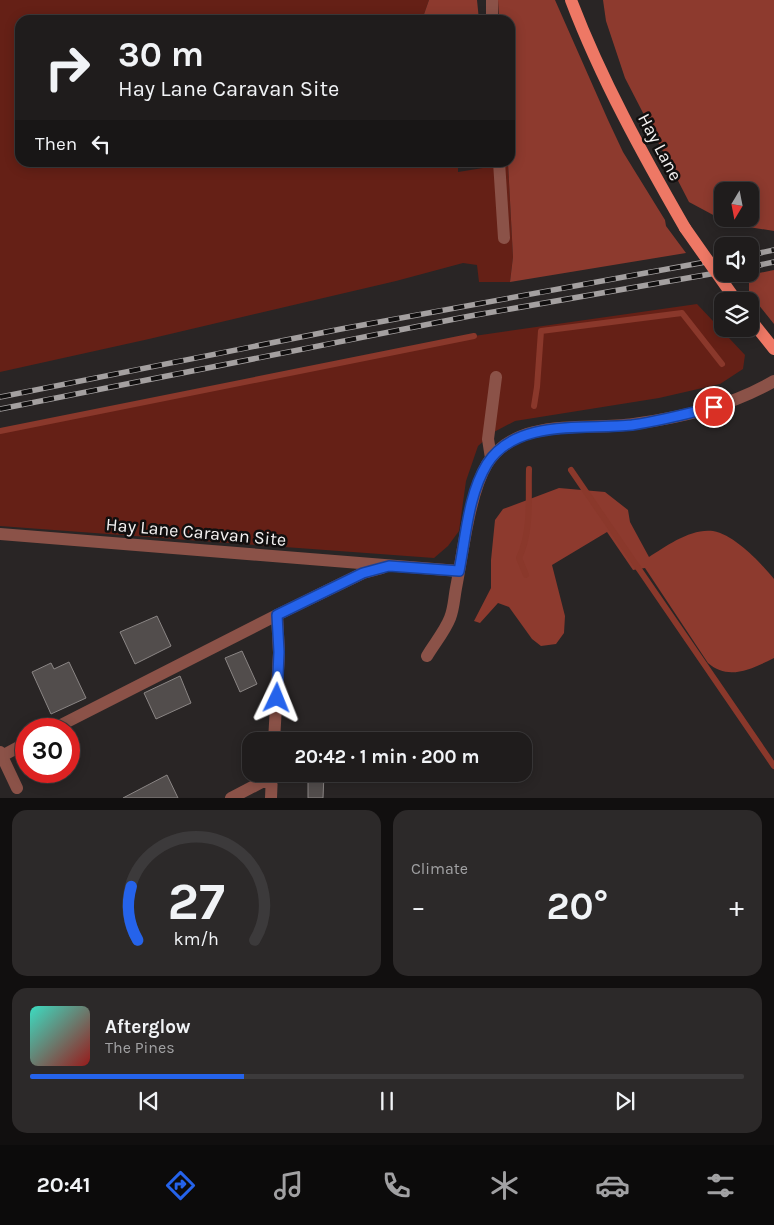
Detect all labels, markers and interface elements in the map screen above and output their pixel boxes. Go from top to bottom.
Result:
text: 30 m [118,34,204,75]
icon: right [35,35,100,100]
text: Hay Lane Caravan Site [118,76,339,102]
street label: Hay Lane [633,110,687,184]
icon: left [87,130,115,158]
text: Then [35,133,77,155]
north arrow [714,182,759,228]
map controls [714,182,759,337]
button: sound [714,237,759,282]
button: layers [714,292,759,337]
pin [693,386,735,428]
icon: arrive [700,393,728,421]
street label: Hay Lane Caravan Site [105,513,287,551]
position arrow [250,671,302,723]
speed limit sign: 30 [15,718,80,783]
text: 20:42 · 1 min · 200 m [295,746,479,768]
text: Climate [411,859,468,878]
text: 27 [168,871,225,932]
text: 20° [547,884,608,929]
text: − [411,890,426,923]
text: + [729,890,744,923]
text: km/h [174,929,219,950]
text: Afterglow [105,1016,191,1038]
text: The Pines [105,1038,175,1057]
icon: previous [135,1087,163,1115]
icon: pause [373,1087,401,1115]
icon: next [611,1087,639,1115]
icon: directions [163,1168,198,1203]
icon: music [271,1168,306,1203]
icon: phone [379,1168,414,1203]
icon: climate [487,1168,522,1203]
icon: car [595,1168,630,1203]
icon: filters [703,1168,738,1203]
text: 20:41 [36,1172,91,1198]

